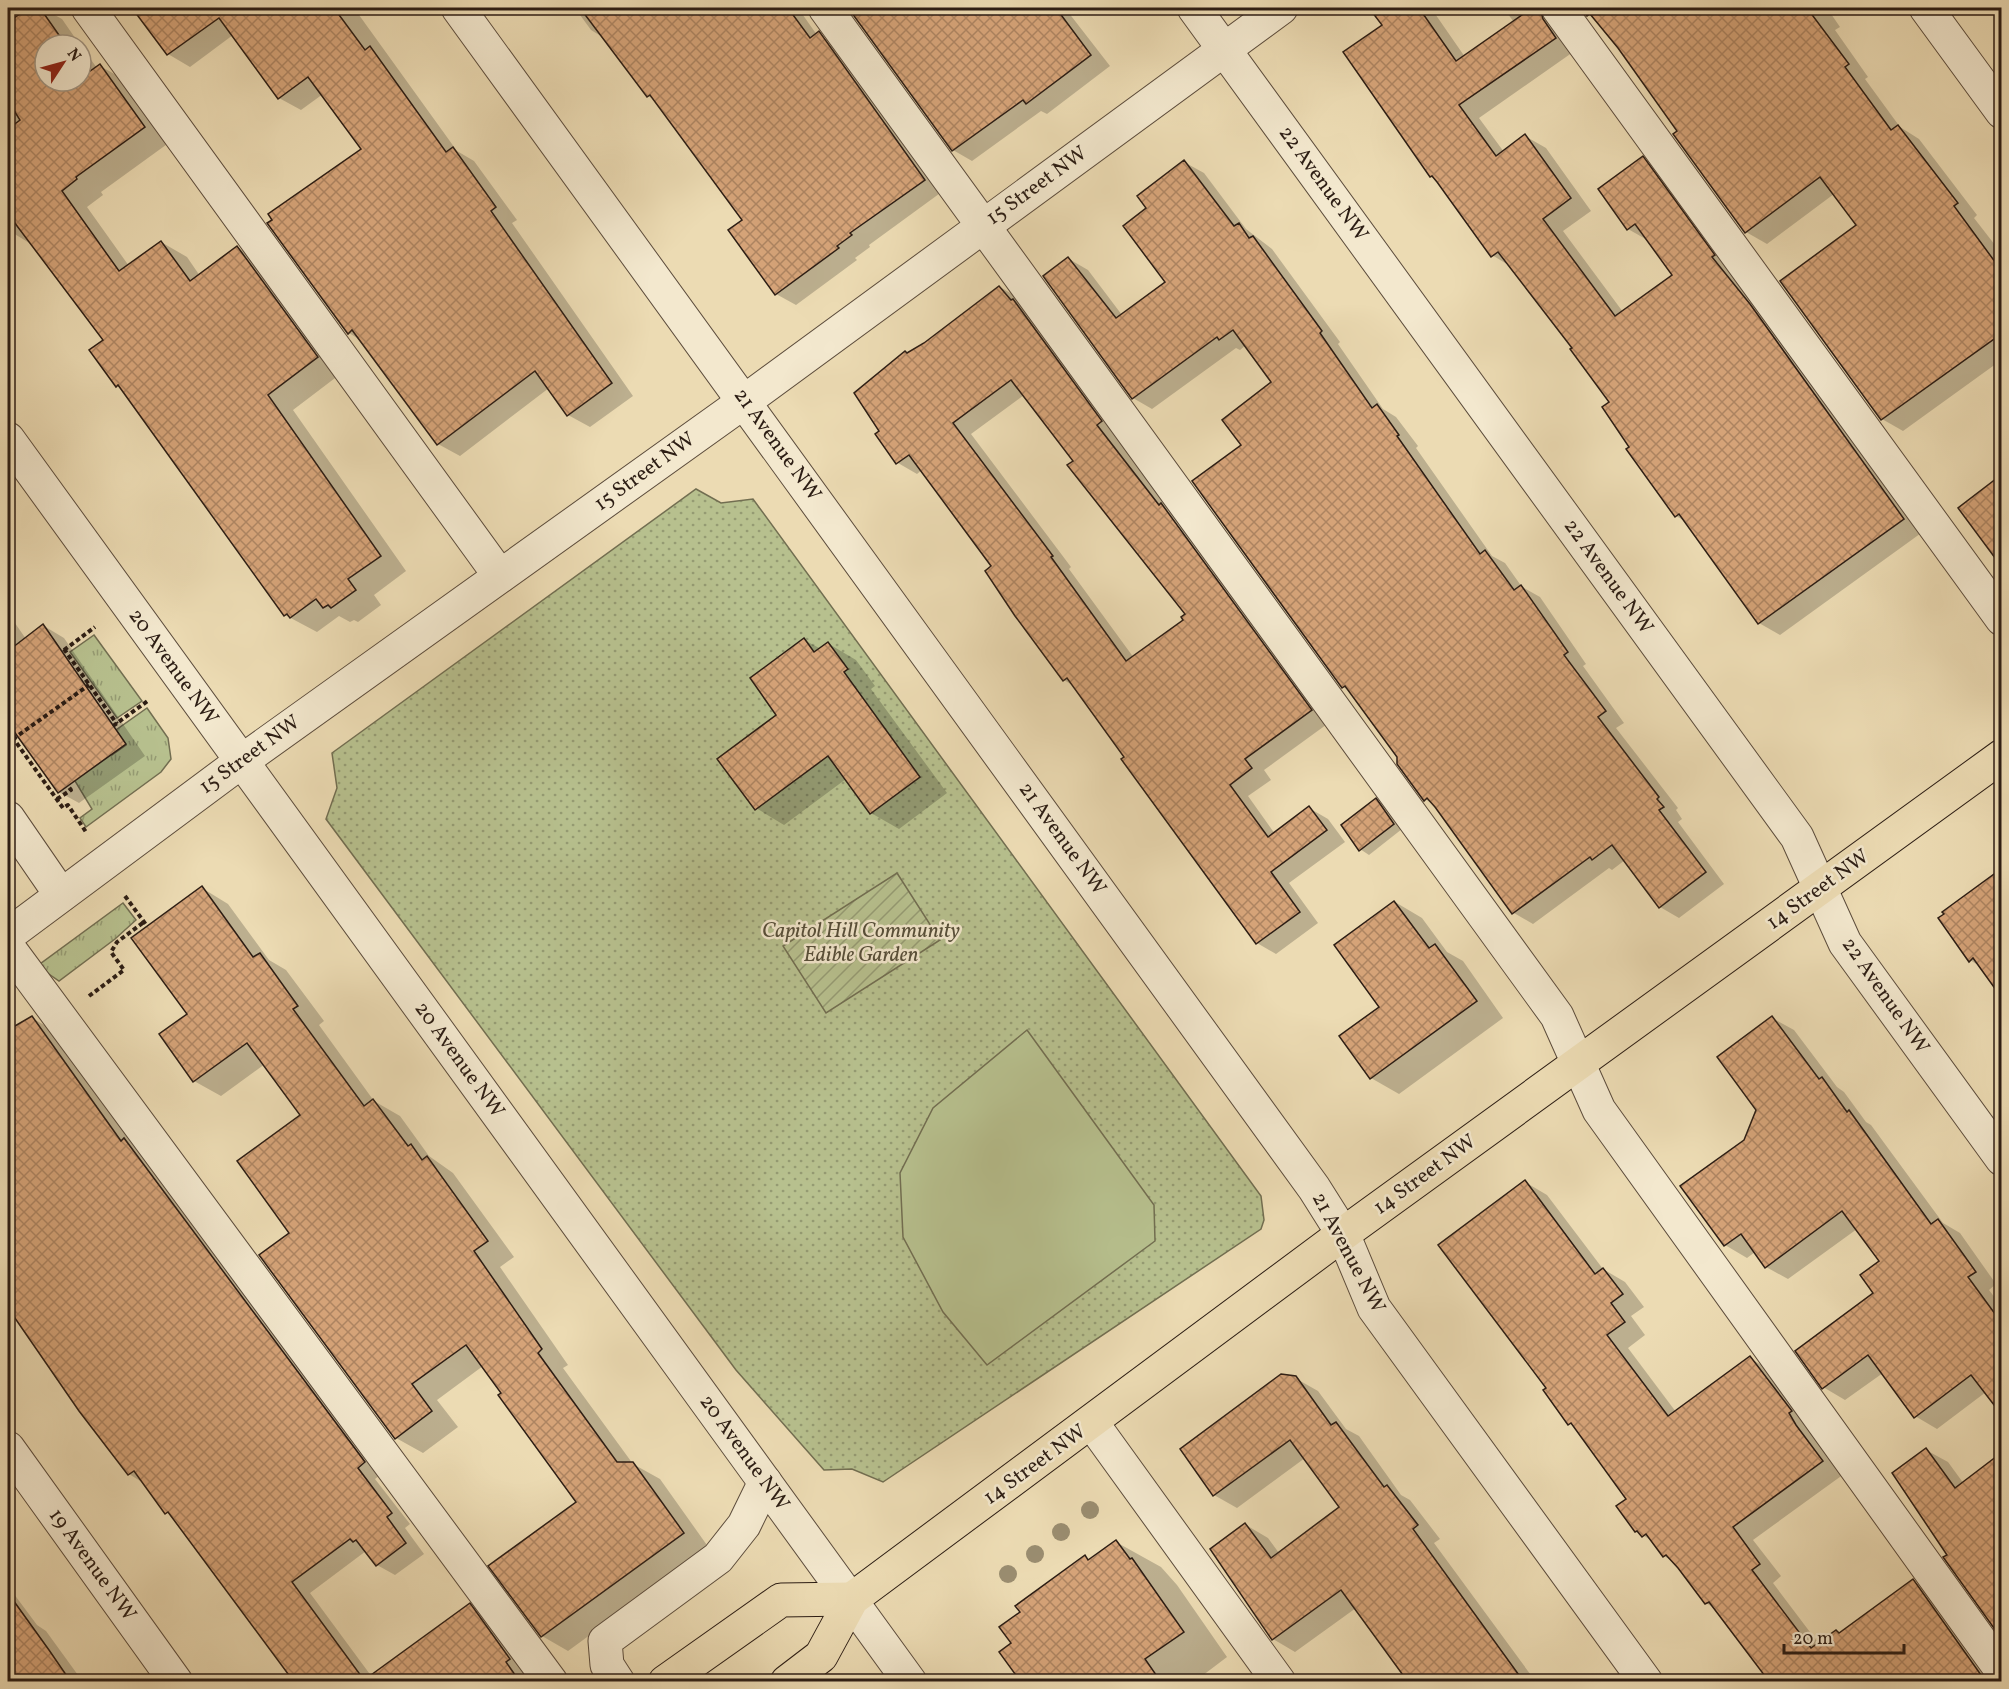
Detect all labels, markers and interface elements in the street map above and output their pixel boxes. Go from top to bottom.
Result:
north arrow [33,33,93,93]
text: N [61,44,86,67]
street label: 22 Avenue NW [1271,120,1375,248]
street label: 15 Street NW [981,139,1093,233]
street label: 21 Avenue NW [726,383,828,507]
street label: 15 Street NW [589,425,701,519]
street label: 22 Avenue NW [1556,513,1660,641]
street label: 20 Avenue NW [121,603,225,731]
street label: 15 Street NW [194,708,306,802]
street label: 21 Avenue NW [1011,777,1113,901]
street label: 14 Street NW [1761,843,1875,937]
park label: Capitol Hill Community Edible Garden [762,917,961,970]
street label: 22 Avenue NW [1834,932,1936,1060]
street label: 20 Avenue NW [407,996,511,1124]
street label: 14 Street NW [1368,1128,1482,1222]
street label: 21 Avenue NW [1304,1187,1392,1319]
street label: 20 Avenue NW [692,1389,796,1517]
street label: 14 Street NW [978,1418,1092,1512]
street label: 19 Avenue NW [41,1503,143,1627]
scale bar [1784,1617,1904,1655]
text: 20 m [1793,1627,1833,1652]

